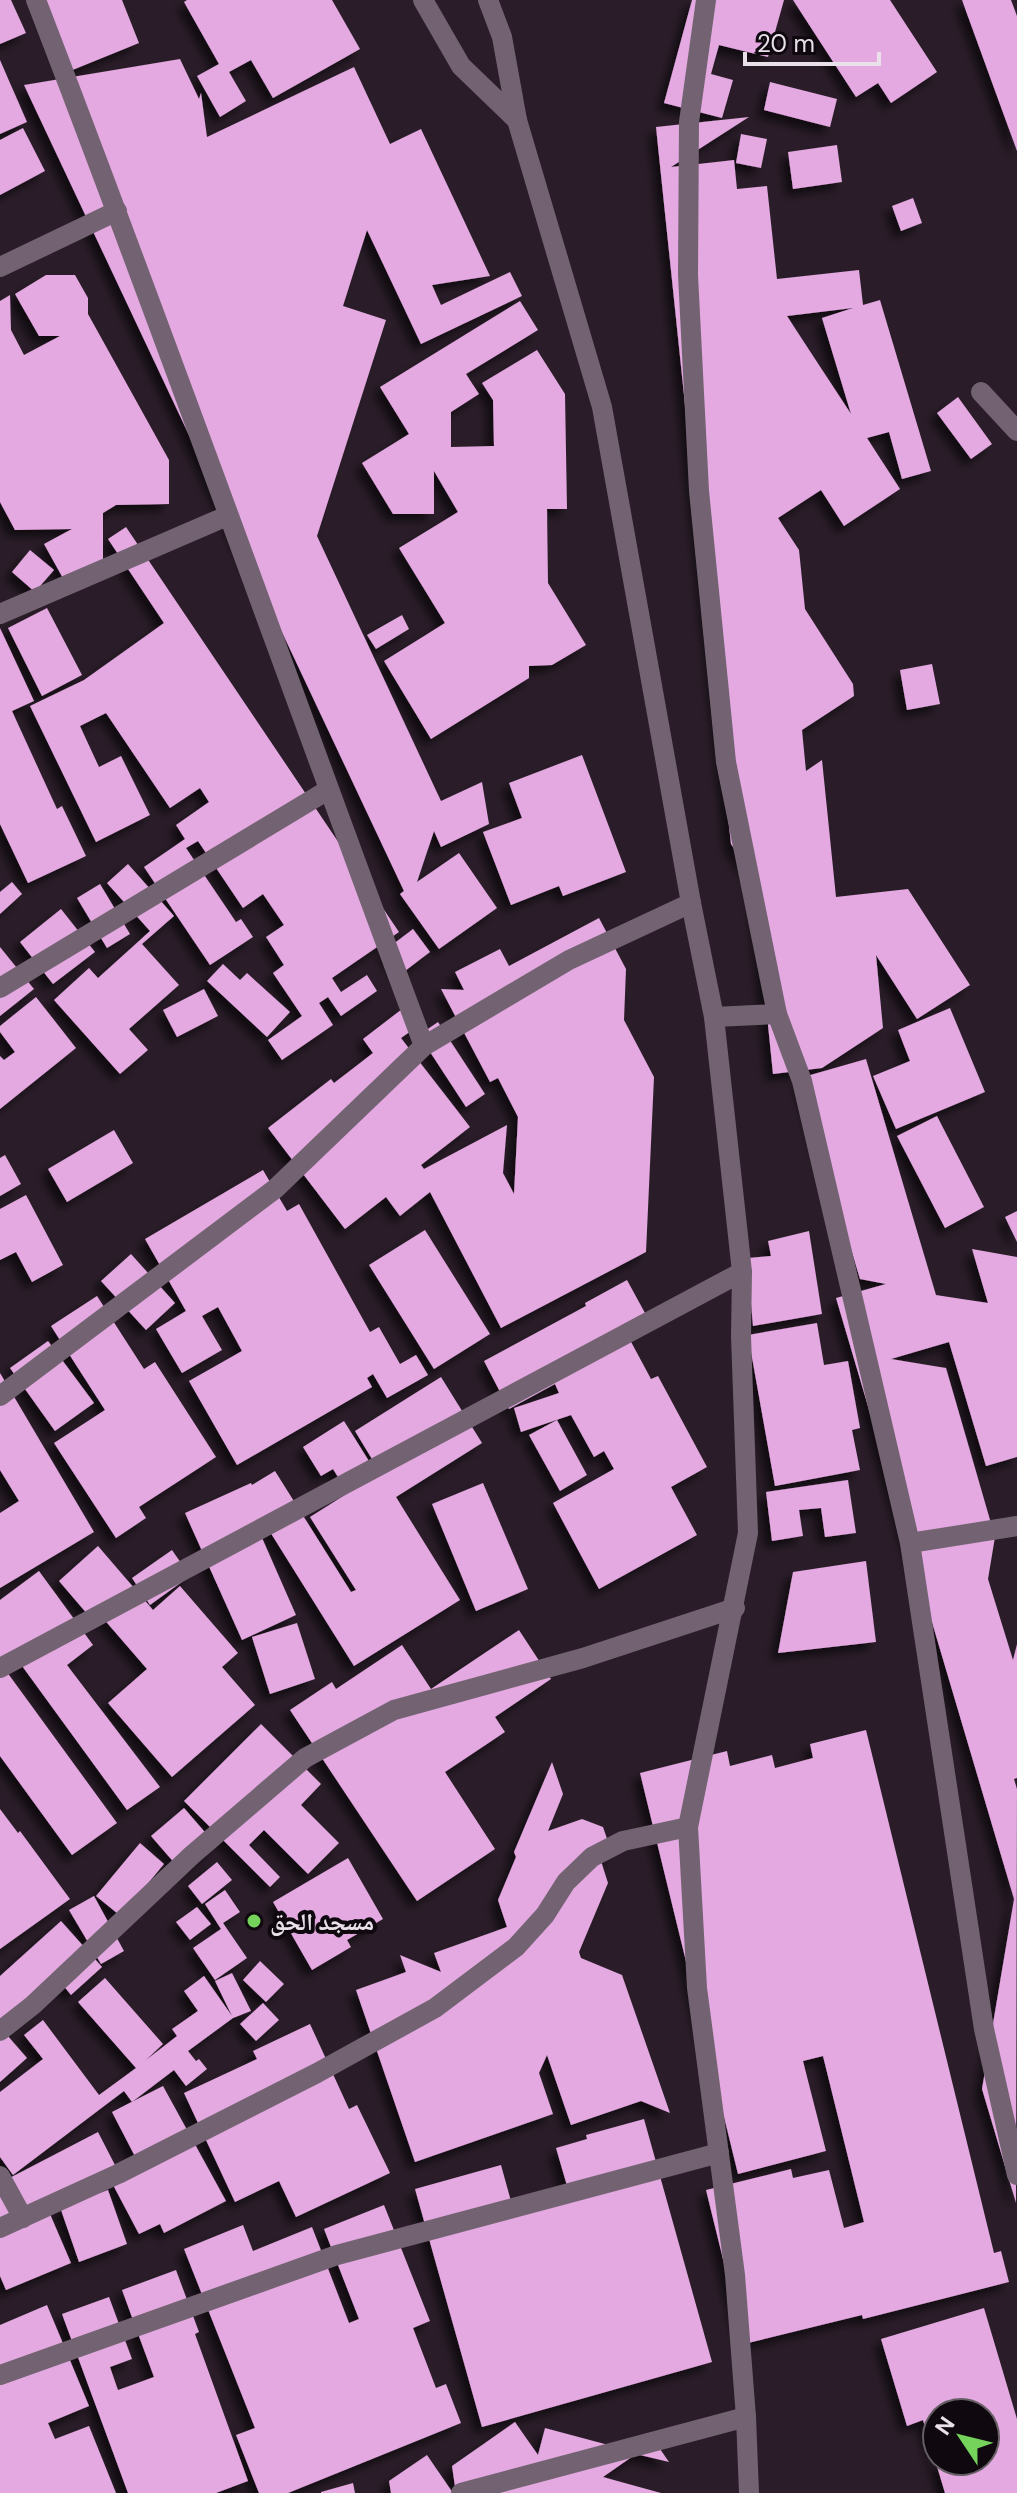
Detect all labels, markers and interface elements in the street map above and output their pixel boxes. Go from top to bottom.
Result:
scale bar [745,16,879,66]
text: 20 m [757,28,815,59]
place label: مسجد الحق [270,1906,374,1937]
marker: مسجد الحق [245,1912,263,1930]
north arrow [921,2397,1001,2477]
text: N [929,2411,962,2441]

